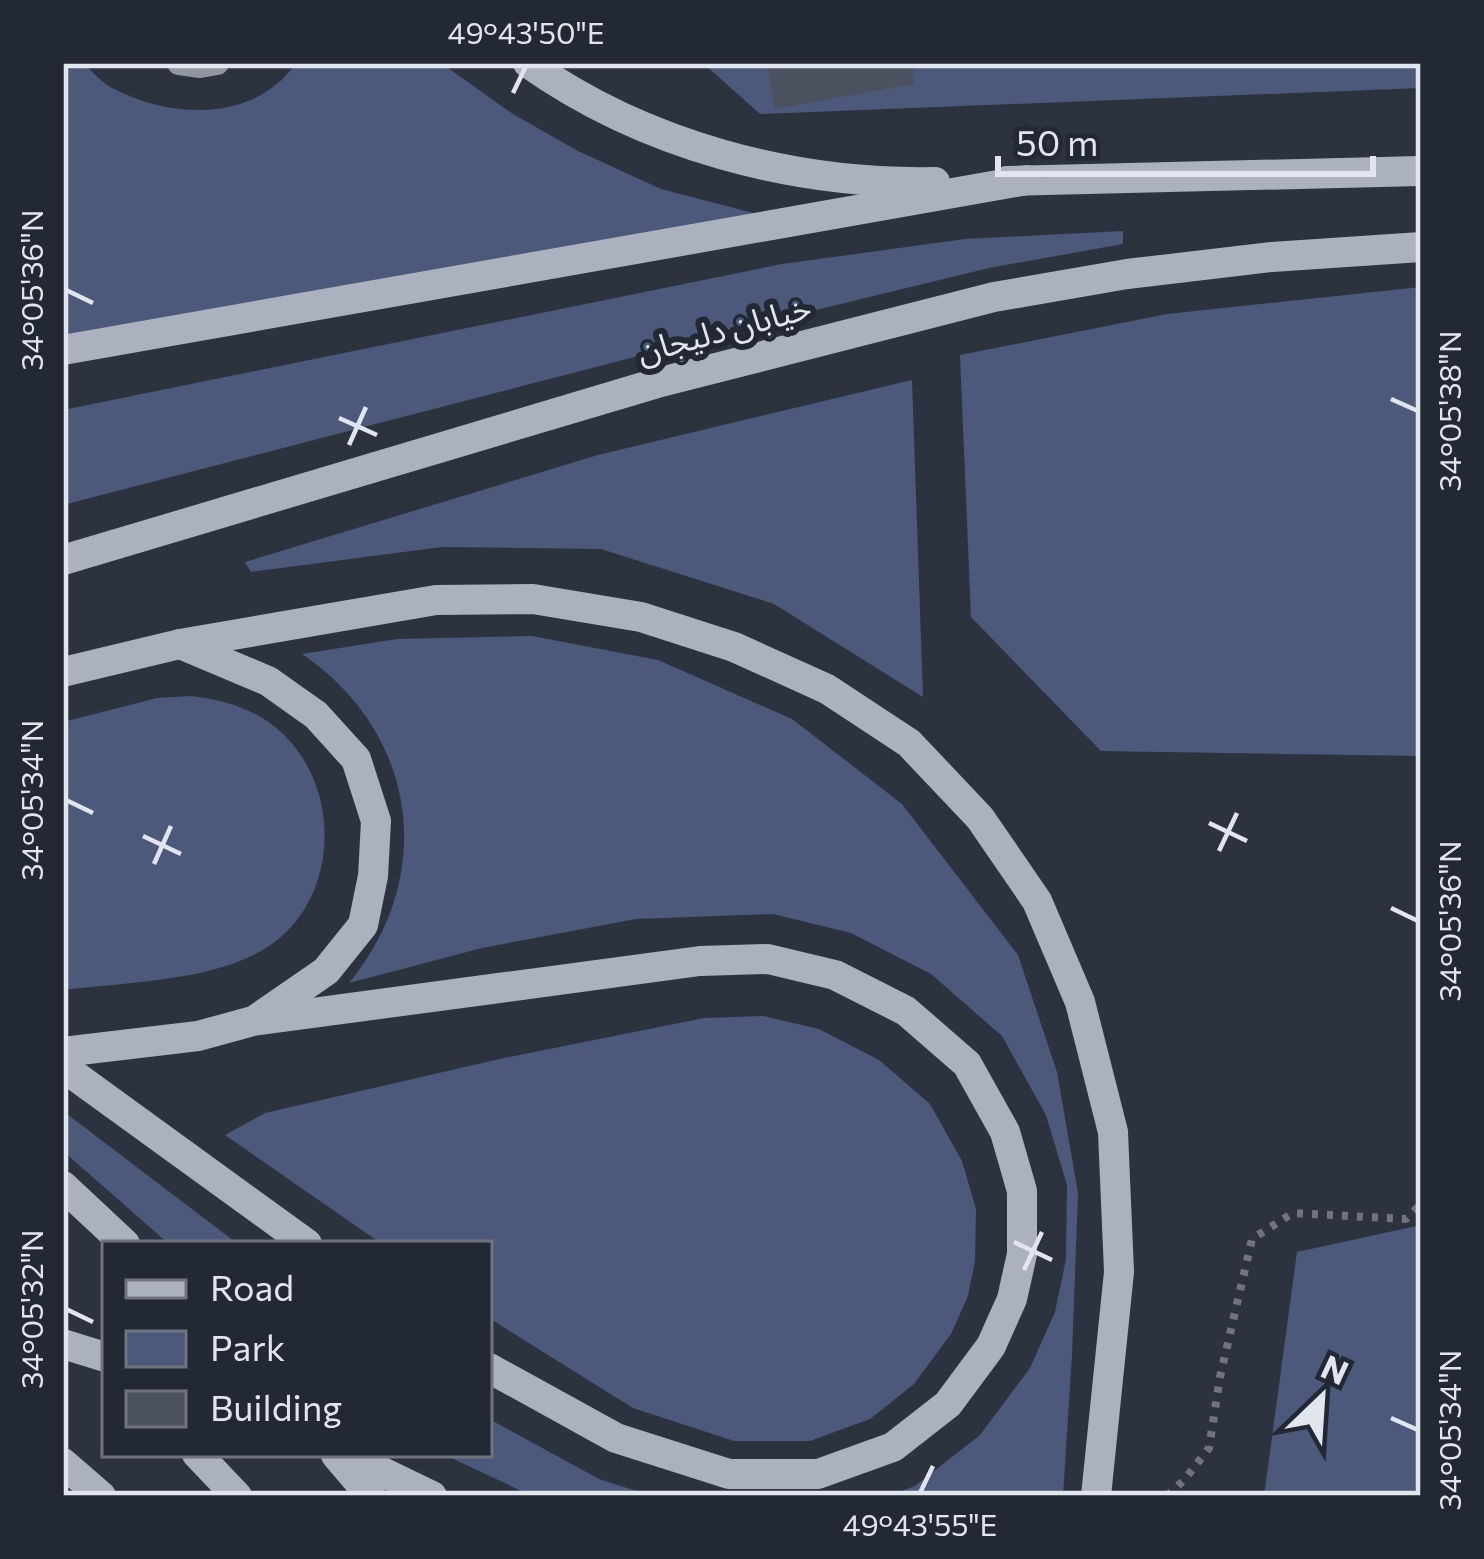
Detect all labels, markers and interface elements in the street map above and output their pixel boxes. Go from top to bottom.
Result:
text: 49°43'50"E [447,13,605,50]
scale bar [998,102,1373,176]
text: 50 m [1016,119,1098,163]
text: 34°05'36"N [12,209,49,371]
street label: خیابان دلیجان [632,285,815,371]
text: 34°05'38"N [1430,330,1467,492]
text: 34°05'34"N [12,720,49,880]
text: 34°05'36"N [1430,840,1467,1002]
text: 34°05'32"N [12,1229,49,1389]
legend [102,1241,492,1457]
text: Road [210,1264,294,1308]
text: Park [210,1324,285,1368]
north arrow [1262,1337,1382,1457]
text: N [1315,1345,1355,1392]
text: 34°05'34"N [1430,1350,1467,1510]
text: Building [210,1384,342,1428]
text: 49°43'55"E [843,1505,997,1542]

